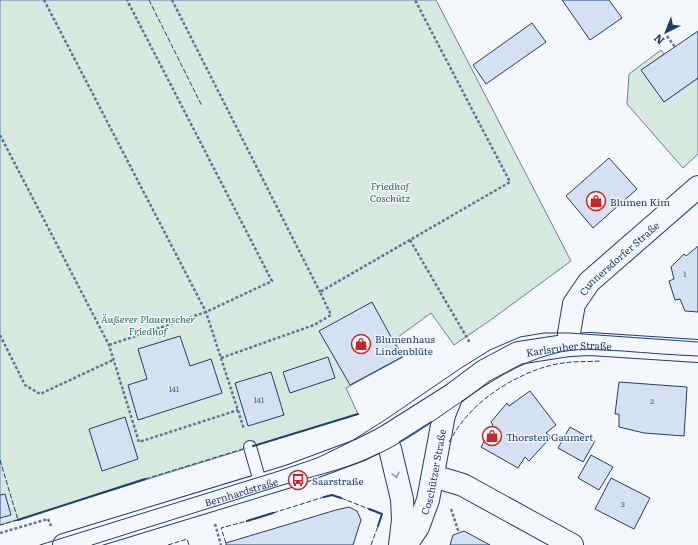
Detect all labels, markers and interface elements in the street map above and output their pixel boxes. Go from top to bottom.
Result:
north arrow [646,12,686,52]
text: N [650,31,667,49]
park label: Friedhof Coschütz [370,178,411,205]
shop icon: Blumen Kim [585,190,607,212]
place label: Blumen Kim [610,194,670,209]
street label: Cunnersdorfer Straße [575,217,662,298]
house number: 1 [683,268,687,279]
park label: Äußerer Plauenscher Friedhof [101,311,196,338]
place label: Blumenhaus Lindenblüte [375,331,436,358]
shop icon: Blumenhaus Lindenblüte [350,333,372,355]
street label: Karlsruher Straße [525,336,612,359]
house number: 141 [169,383,180,394]
house number: 141 [254,394,265,405]
house number: 2 [650,395,654,406]
shop icon: Thorsten Gaumert [481,425,503,447]
street label: Coschützer Straße [416,428,449,517]
place label: Thorsten Gaumert [506,429,593,444]
bus stop icon: Saarstraße [287,469,309,491]
one-way arrow [392,471,400,478]
street label: Bernhardstraße [202,473,280,509]
place label: Saarstraße [312,473,364,488]
house number: 3 [621,498,625,509]

